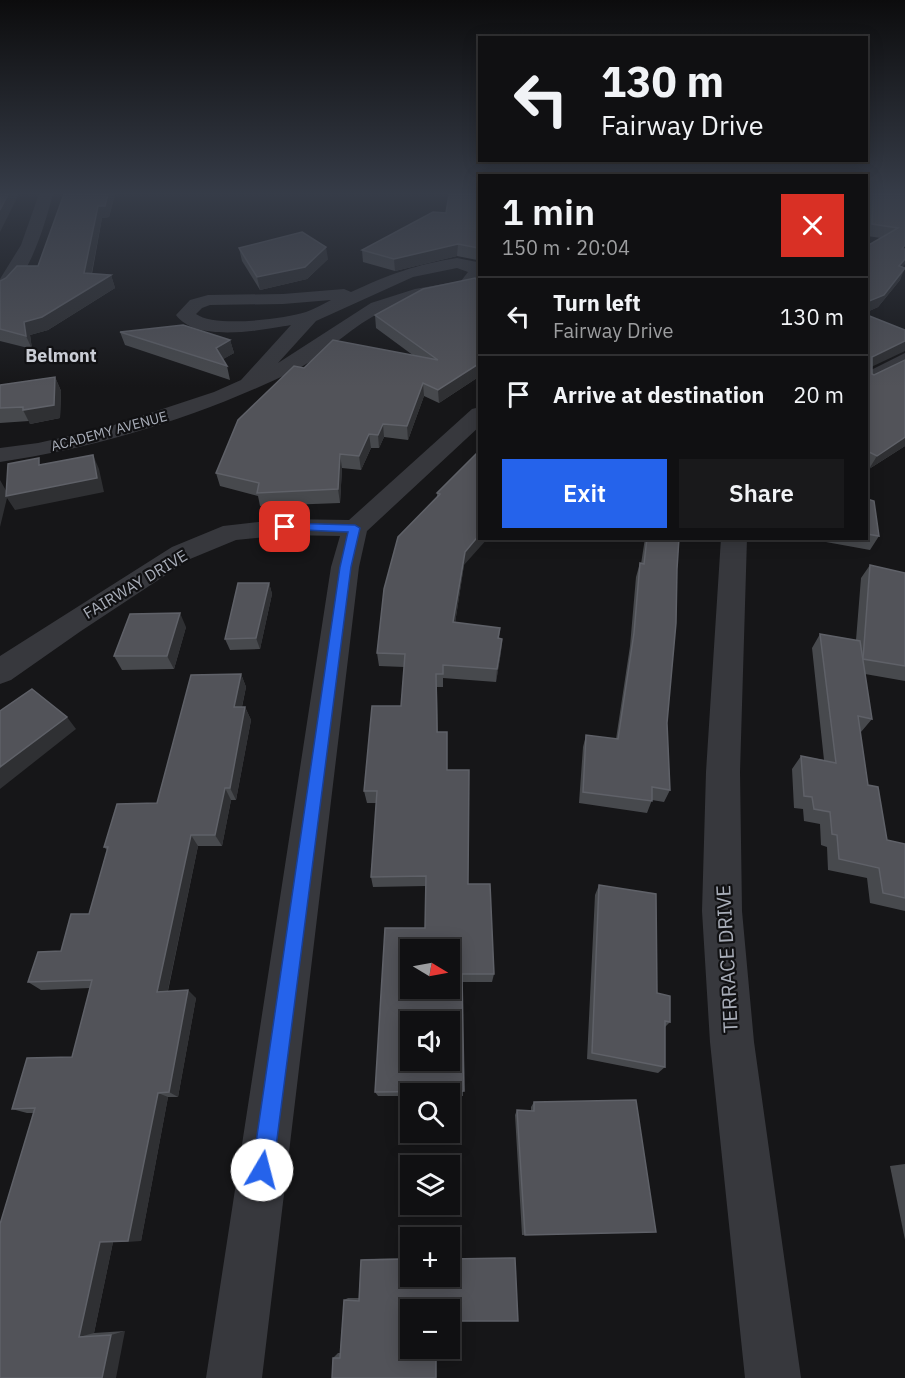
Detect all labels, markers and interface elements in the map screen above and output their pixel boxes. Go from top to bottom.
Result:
text: 130 m [601,54,724,109]
icon: left [502,60,580,138]
text: Fairway Drive [601,107,764,142]
text: 1 min [502,188,595,235]
button: close [781,194,844,257]
text: 150 m · 20:04 [502,234,630,261]
text: Turn left [553,288,641,317]
icon: left [502,300,535,333]
text: 130 m [780,302,844,331]
text: Fairway Drive [553,317,673,344]
district label: Belmont [25,344,97,367]
icon: arrive [502,378,535,411]
text: Arrive at destination [553,380,764,409]
text: 20 m [793,380,844,409]
street label: ACADEMY AVENUE [49,407,169,455]
button: Exit [502,459,667,528]
button: Share [679,459,844,528]
pin [259,501,310,552]
icon: arrive [268,510,301,543]
street label: FAIRWAY DRIVE [79,545,191,623]
street label: TERRACE DRIVE [709,884,744,1034]
north arrow [400,939,460,999]
map controls [400,939,460,1359]
button: sound [400,1011,460,1071]
button: search [400,1083,460,1143]
position arrow [230,1138,294,1202]
button: layers [400,1155,460,1215]
button: + [400,1227,460,1287]
button: − [400,1299,460,1359]

